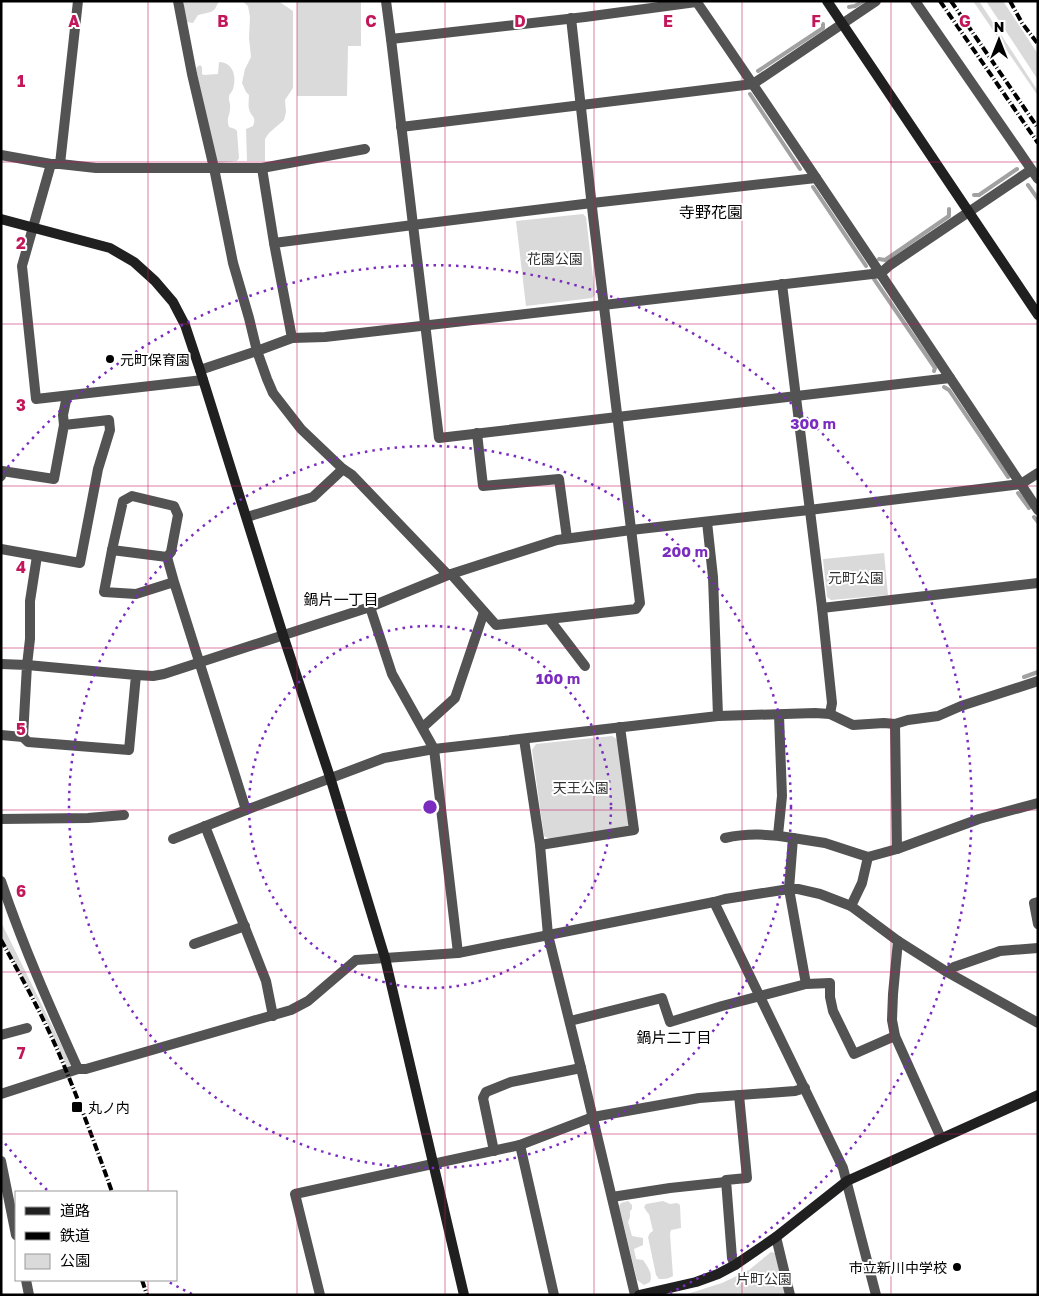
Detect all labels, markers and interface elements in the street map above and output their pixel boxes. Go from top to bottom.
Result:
text: A [68,11,80,31]
text: B [217,11,229,31]
text: C [365,11,377,31]
text: D [514,11,526,31]
text: E [663,11,673,31]
text: F [811,11,821,31]
text: G [959,11,971,31]
north arrow [974,15,1024,65]
text: N [994,18,1004,35]
text: 1 [17,71,25,91]
district label: 寺野花園 [679,202,743,222]
text: 2 [16,233,26,253]
park label: 花園公園 [527,250,583,267]
place label: 元町保育園 [120,351,190,368]
marker: 元町保育園 [104,353,116,365]
text: 3 [16,395,26,415]
text: 300 m [790,414,836,432]
text: 200 m [662,542,708,560]
text: 4 [16,557,26,577]
park label: 元町公園 [828,569,884,586]
district label: 鍋片一丁目 [303,590,379,608]
text: 100 m [536,669,580,687]
text: 5 [16,719,26,739]
park label: 天王公園 [553,779,609,796]
centre of rings [421,798,439,816]
text: 6 [16,881,26,901]
district label: 鍋片二丁目 [636,1028,712,1046]
text: 7 [17,1043,26,1063]
place label: 丸ノ内 [88,1099,130,1116]
marker: 丸ノ内 [70,1100,84,1114]
legend [15,1191,178,1281]
text: 道路 [60,1201,90,1219]
text: 鉄道 [60,1226,90,1244]
text: 公園 [60,1251,90,1269]
place label: 市立新川中学校 [849,1259,947,1276]
marker: 市立新川中学校 [951,1261,963,1273]
park label: 片町公園 [736,1270,792,1287]

